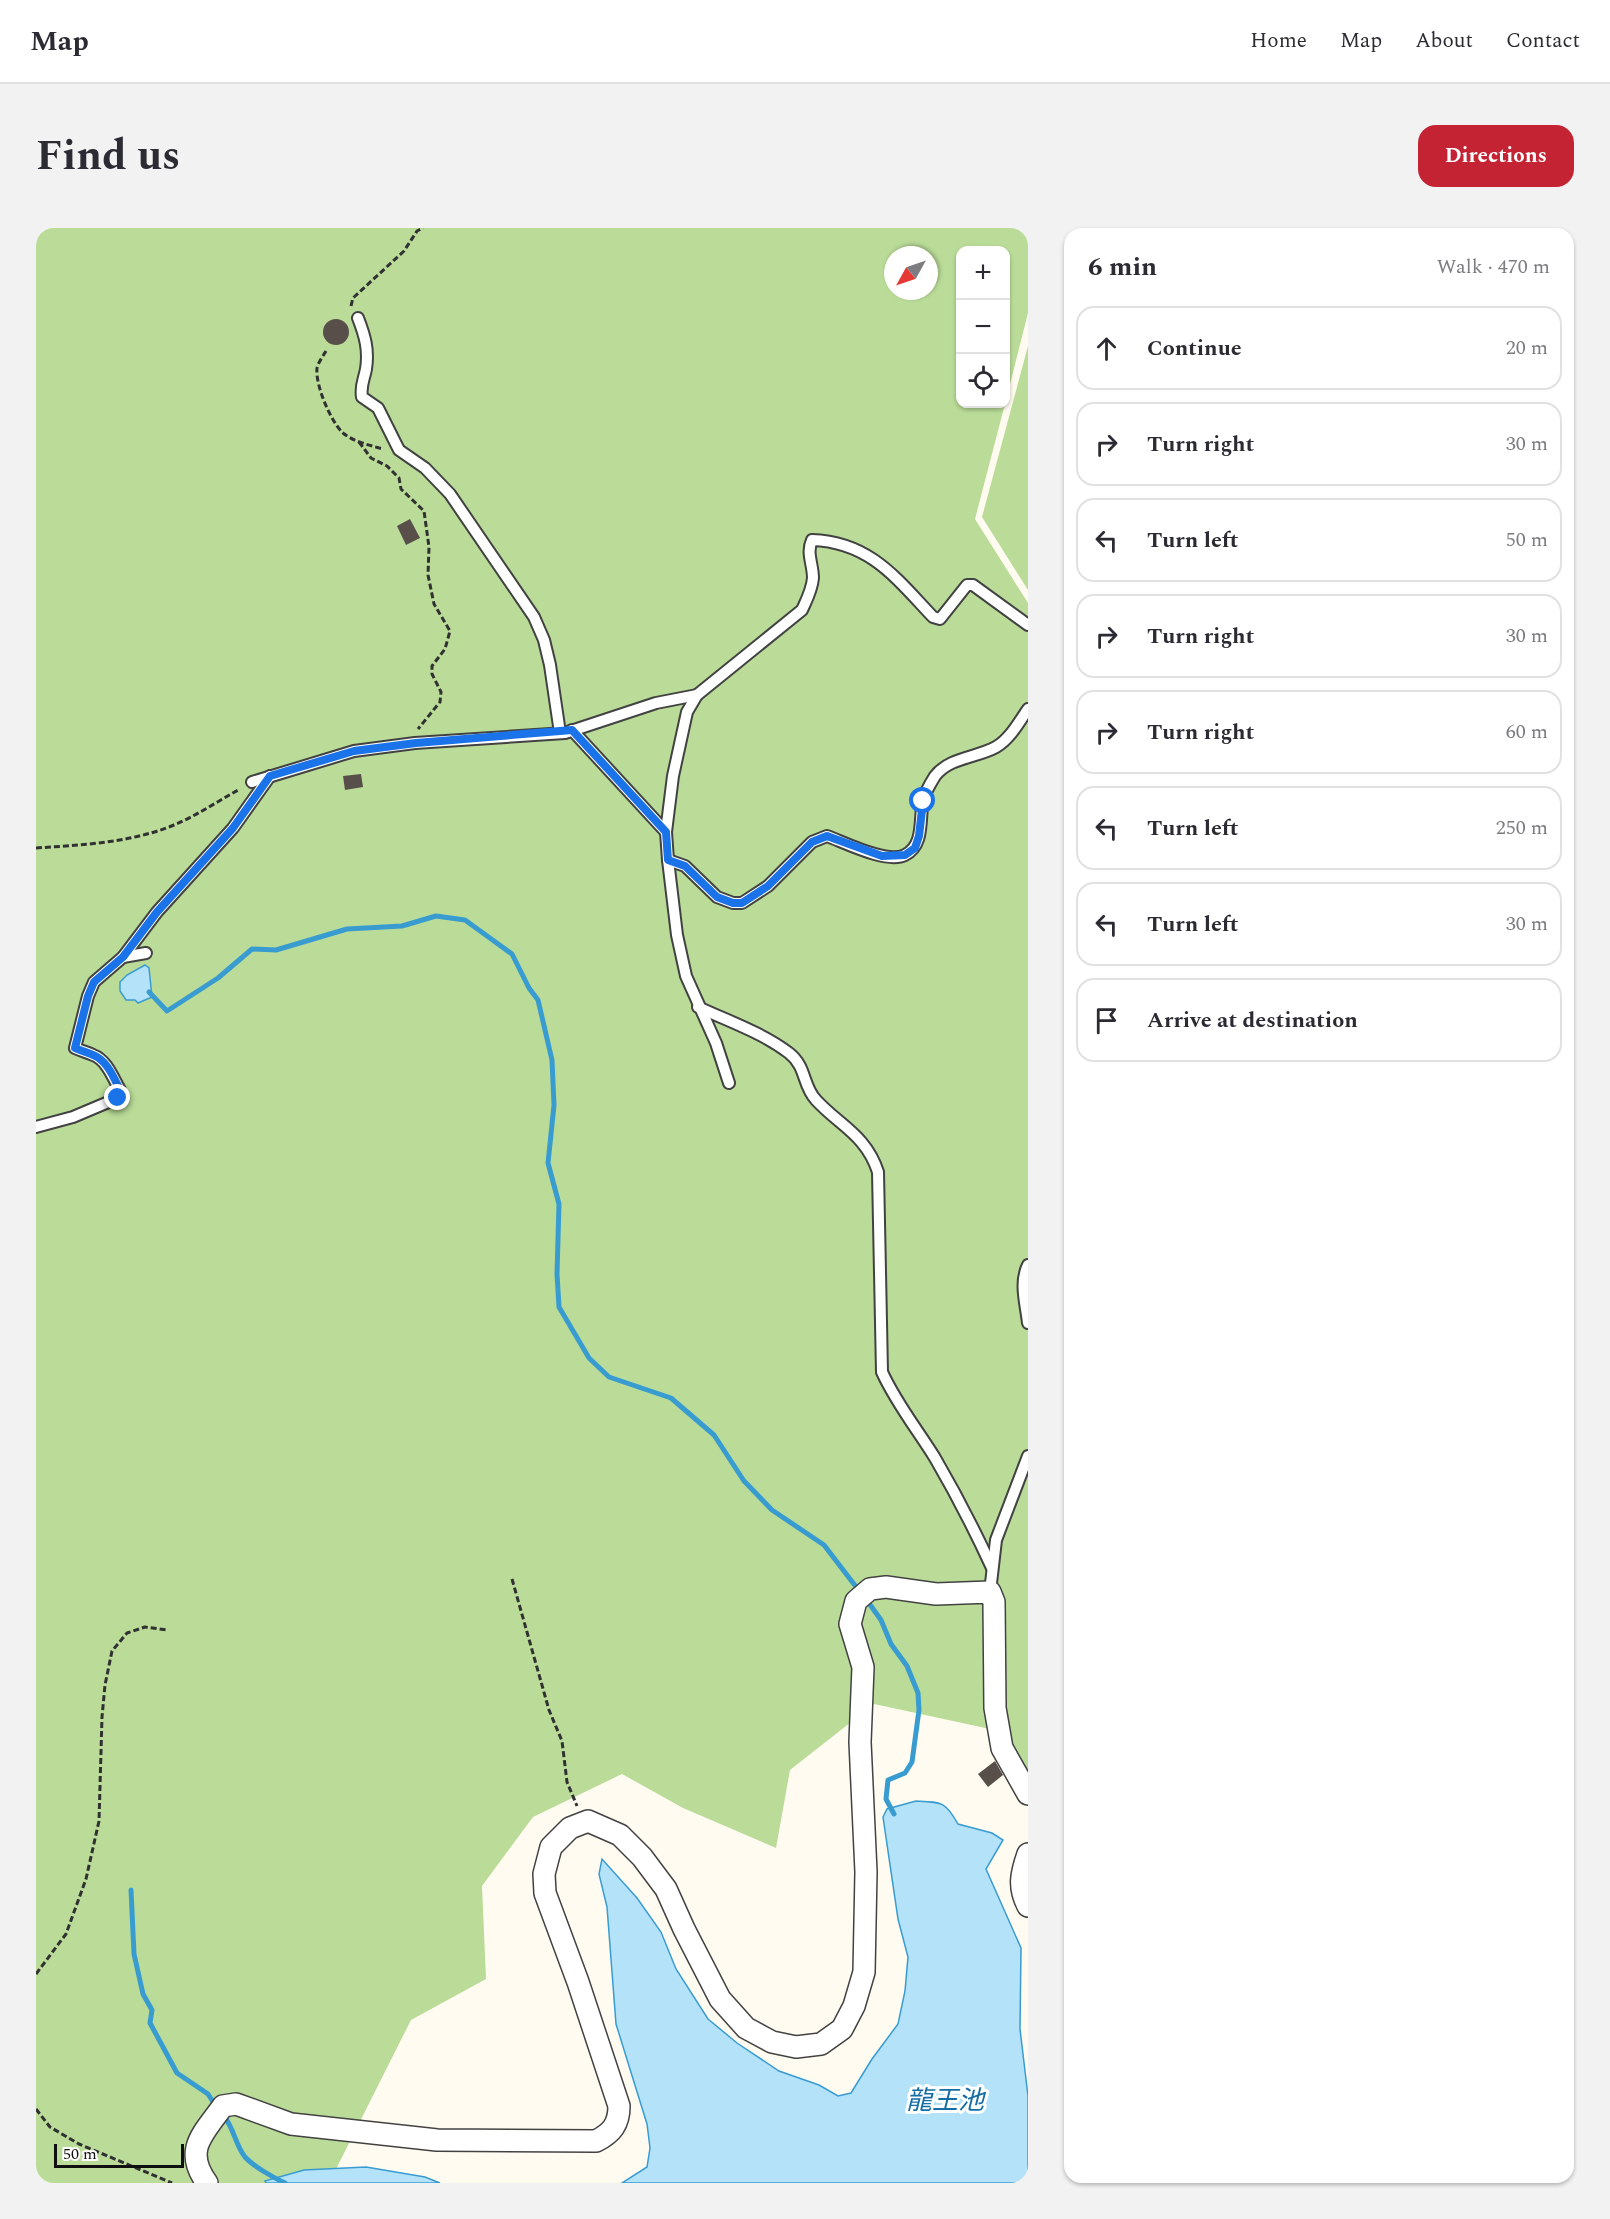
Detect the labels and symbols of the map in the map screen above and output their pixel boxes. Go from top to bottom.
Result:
north arrow [884,246,938,300]
route start [909,787,935,813]
route end [104,1084,130,1110]
water label: 龍王池 [906,2081,987,2121]
scale bar [54,2141,184,2168]

